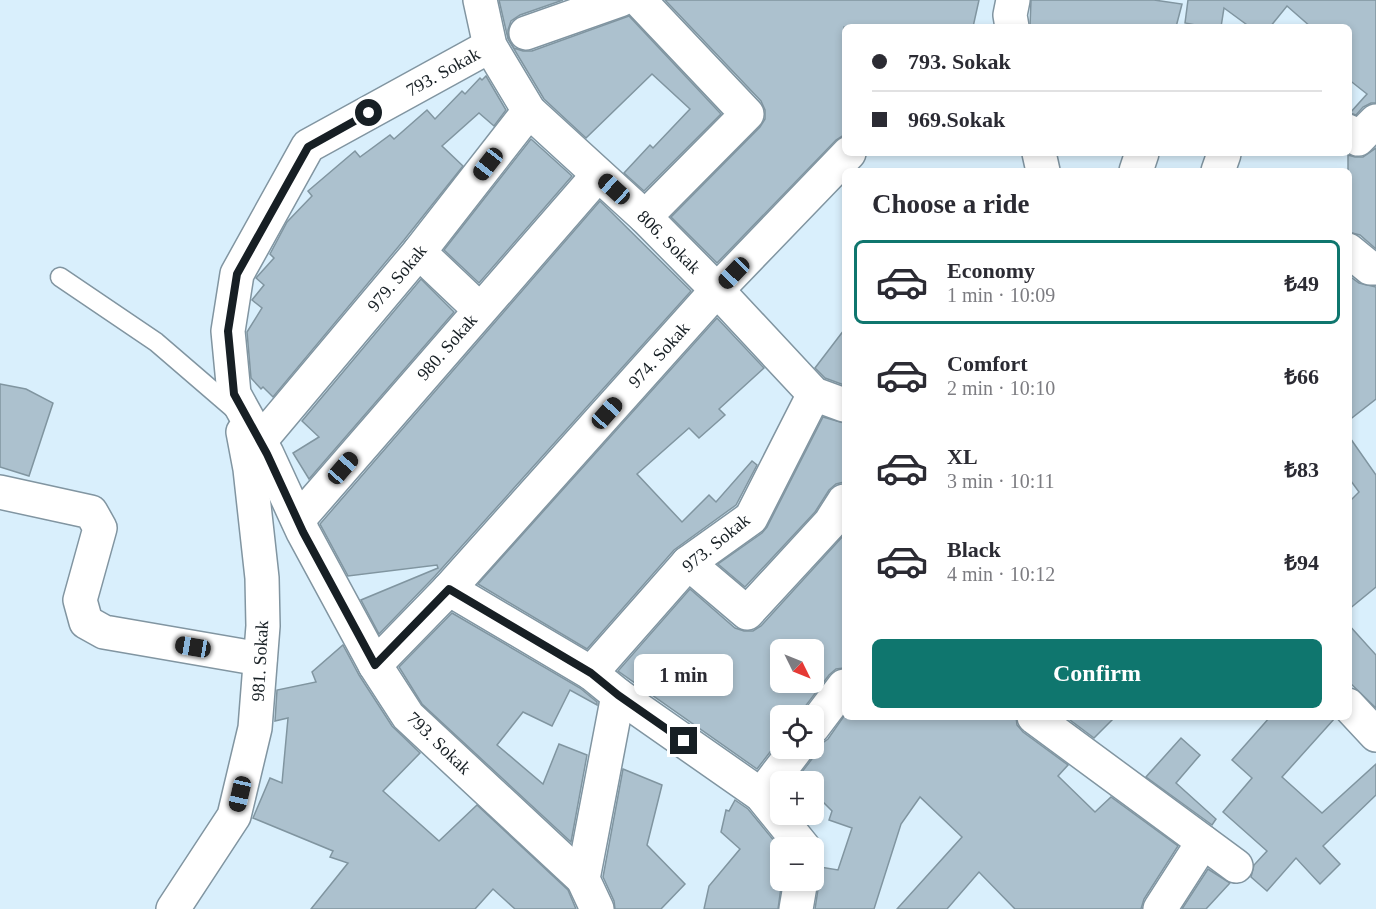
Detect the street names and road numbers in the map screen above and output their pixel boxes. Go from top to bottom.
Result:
street label: 793. Sokak [403,44,483,100]
street label: 806. Sokak [633,206,705,278]
street label: 979. Sokak [363,241,431,315]
street label: 980. Sokak [413,310,481,384]
street label: 974. Sokak [624,318,694,392]
street label: 973. Sokak [678,510,754,576]
street label: 981. Sokak [248,620,272,702]
street label: 793. Sokak [403,708,475,778]

